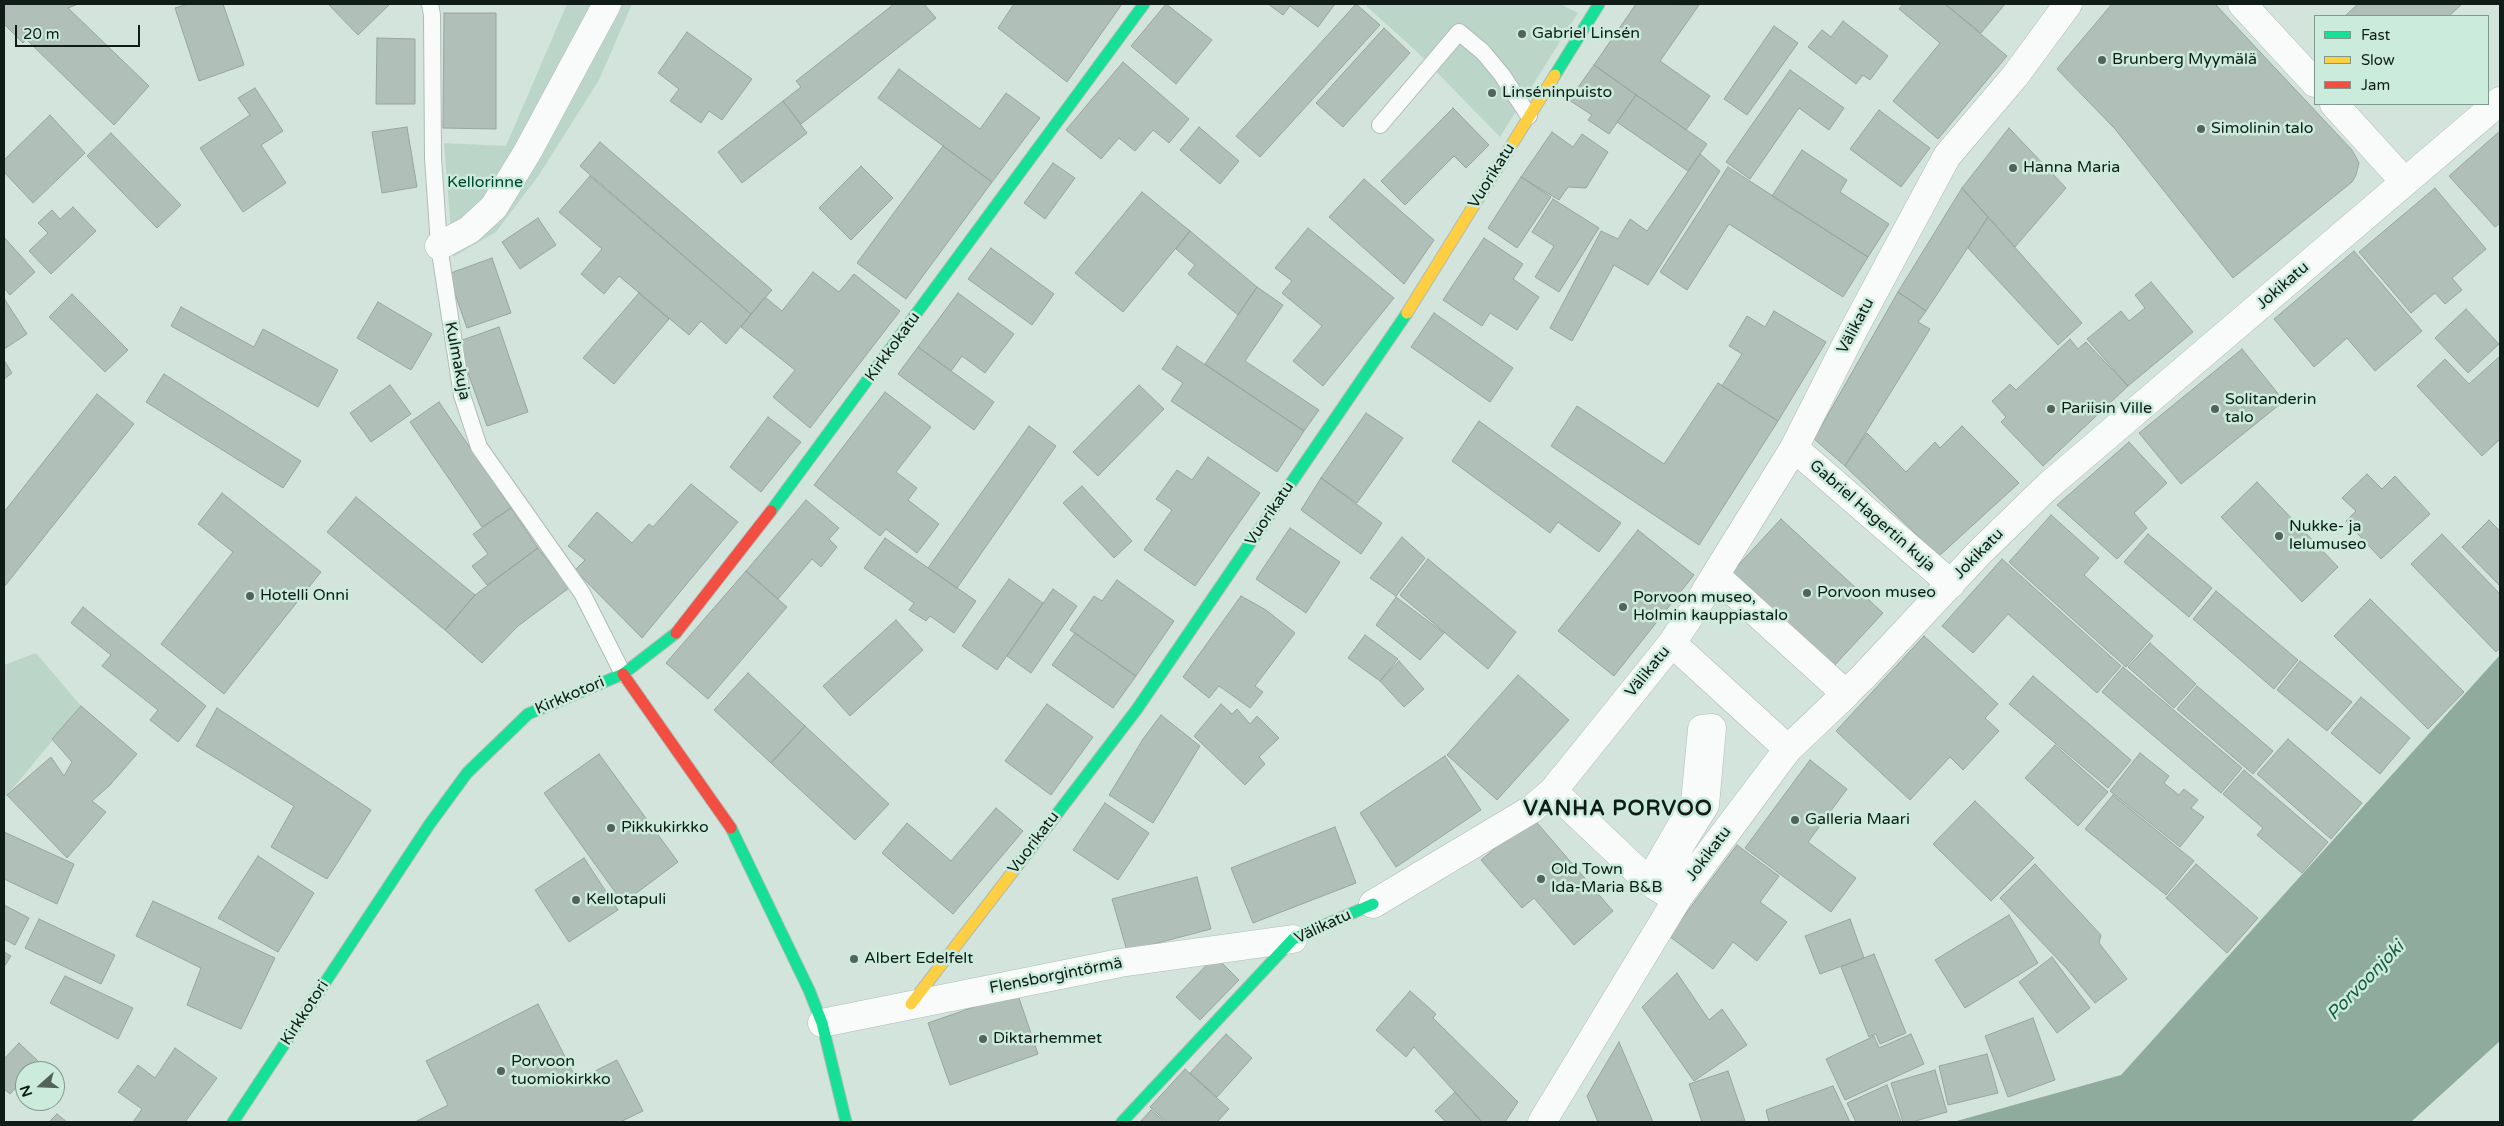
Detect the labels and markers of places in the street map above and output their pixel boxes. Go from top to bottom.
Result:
place label: Gabriel Linsén [1532,24,1640,44]
marker: Gabriel Linsén [1516,28,1528,40]
place label: Brunberg Myymälä [2112,50,2257,70]
marker: Brunberg Myymälä [2096,54,2108,66]
place label: Linséninpuisto [1502,83,1612,103]
marker: Linséninpuisto [1486,87,1498,99]
place label: Simolinin talo [2211,119,2314,139]
marker: Simolinin talo [2195,123,2207,135]
place label: Hanna Maria [2023,158,2120,178]
marker: Hanna Maria [2007,162,2019,174]
place label: Solitanderin talo [2225,390,2316,428]
place label: Pariisin Ville [2061,399,2152,419]
marker: Pariisin Ville [2045,403,2057,415]
marker: Solitanderin talo [2209,403,2221,415]
place label: Nukke- ja lelumuseo [2289,517,2367,555]
marker: Nukke- ja lelumuseo [2273,530,2285,542]
place label: Porvoon museo [1817,583,1936,603]
place label: Hotelli Onni [260,586,349,606]
marker: Porvoon museo [1801,587,1813,599]
place label: Porvoon museo, Holmin kauppiastalo [1633,588,1788,626]
marker: Hotelli Onni [244,590,256,602]
marker: Porvoon museo, Holmin kauppiastalo [1617,601,1629,613]
place label: Galleria Maari [1805,810,1910,830]
marker: Galleria Maari [1789,814,1801,826]
place label: Pikkukirkko [621,818,709,838]
marker: Pikkukirkko [605,822,617,834]
place label: Old Town Ida-Maria B&B [1551,860,1663,898]
marker: Old Town Ida-Maria B&B [1535,873,1547,885]
place label: Kellotapuli [586,890,666,910]
marker: Kellotapuli [570,894,582,906]
place label: Albert Edelfelt [864,949,973,969]
marker: Albert Edelfelt [848,953,860,965]
place label: Diktarhemmet [993,1029,1102,1049]
marker: Diktarhemmet [977,1033,989,1045]
place label: Porvoon tuomiokirkko [511,1052,611,1090]
marker: Porvoon tuomiokirkko [495,1065,507,1077]

